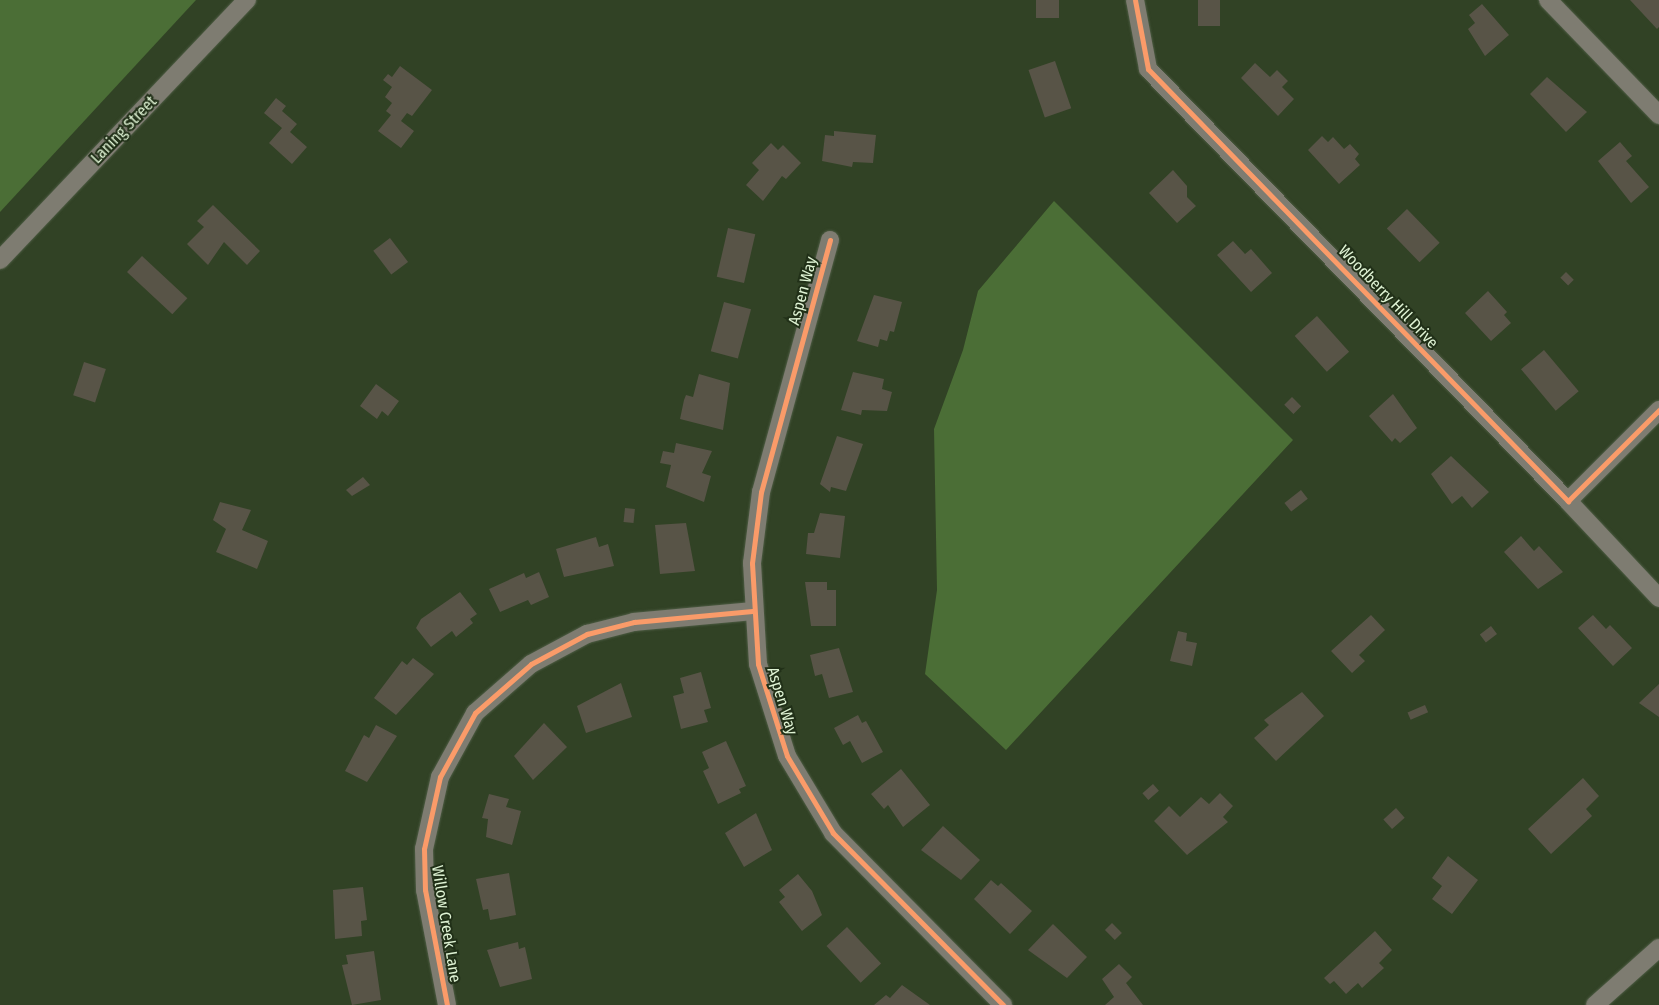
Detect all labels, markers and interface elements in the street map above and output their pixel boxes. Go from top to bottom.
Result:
street label: Laning Street [87,92,161,168]
street label: Woodberry Hill Drive [1334,242,1442,352]
street label: Aspen Way [785,255,821,327]
street label: Aspen Way [763,665,801,737]
street label: Willow Creek Lane [427,864,465,984]

